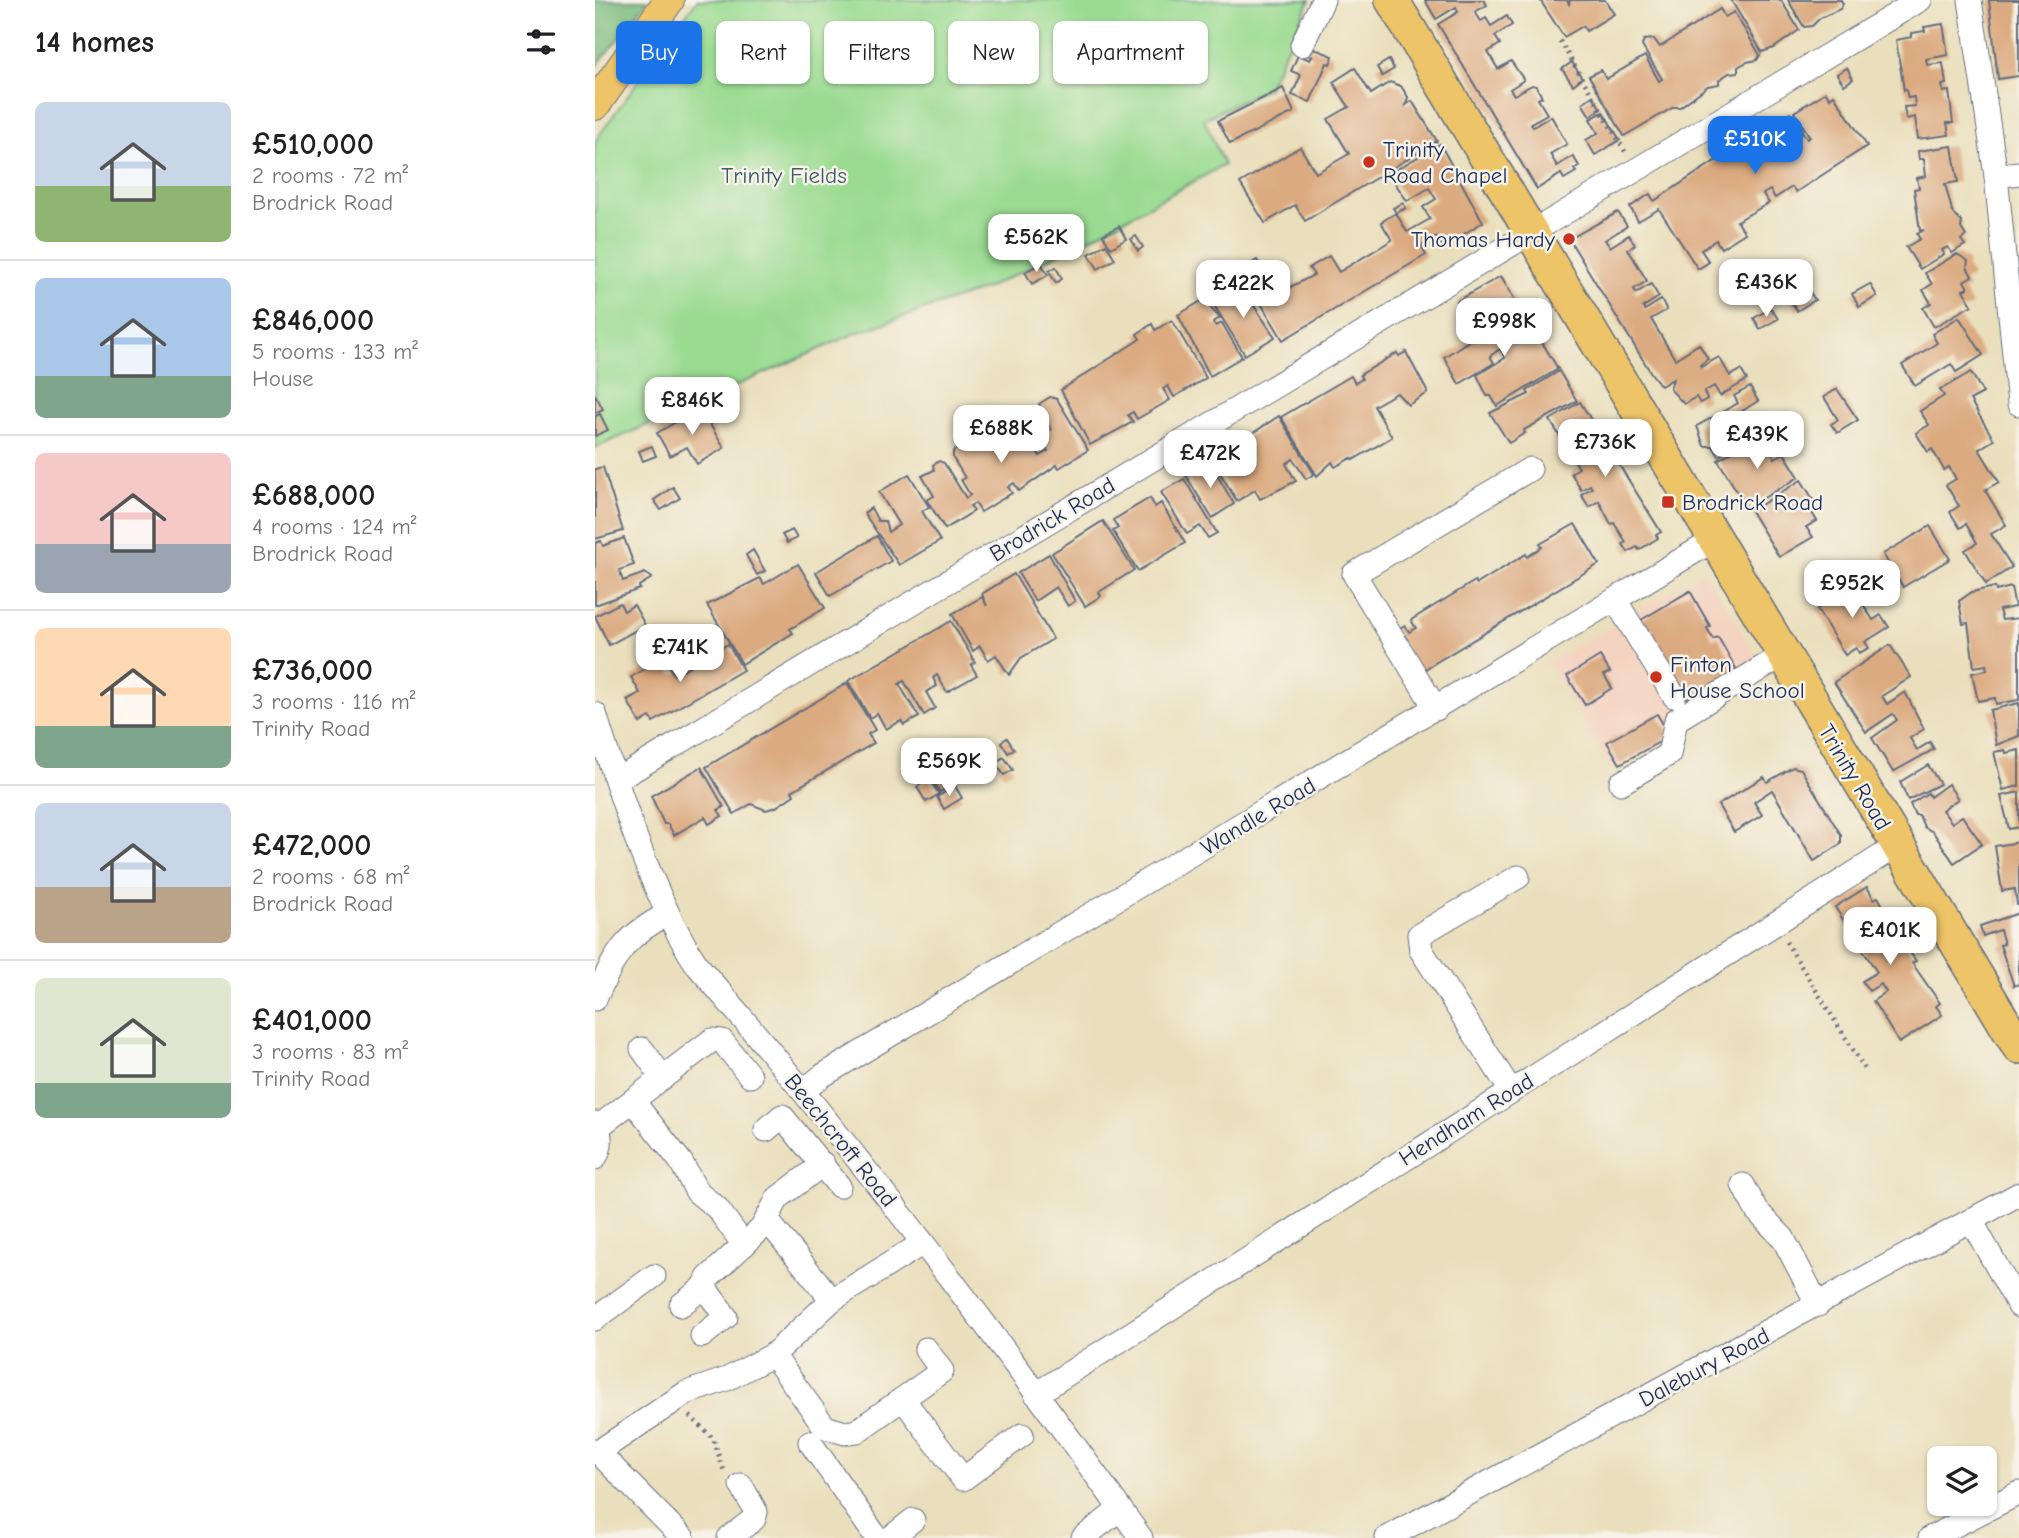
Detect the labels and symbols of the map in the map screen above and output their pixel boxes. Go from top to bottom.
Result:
pin: £510K [1706,116,1804,176]
place label: Trinity Road Chapel [1383,136,1507,189]
marker: Trinity Road Chapel [1361,154,1377,170]
park label: Trinity Fields [721,162,847,189]
pin: £562K [987,215,1085,274]
place label: Thomas Hardy [1411,226,1556,253]
marker: Thomas Hardy [1561,231,1577,247]
pin: £422K [1194,260,1292,320]
pin: £436K [1717,260,1815,319]
pin: £998K [1455,298,1553,358]
pin: £846K [643,378,741,437]
pin: £688K [952,406,1050,465]
pin: £439K [1708,412,1806,471]
pin: £736K [1556,420,1654,479]
pin: £472K [1161,430,1259,490]
street label: Brodrick Road [985,471,1120,567]
place label: Brodrick Road [1682,489,1823,516]
marker: Brodrick Road [1660,494,1676,510]
pin: £952K [1803,560,1901,620]
pin: £741K [631,624,729,684]
place label: Finton House School [1670,651,1805,704]
marker: Finton House School [1648,669,1664,685]
street label: Trinity Road [1812,720,1897,835]
pin: £569K [900,738,998,798]
street label: Wandle Road [1196,772,1321,861]
pin: £401K [1841,908,1939,967]
street label: Hendham Road [1394,1067,1539,1172]
street label: Beechcroft Road [779,1068,902,1212]
street label: Dalebury Road [1634,1322,1774,1413]

